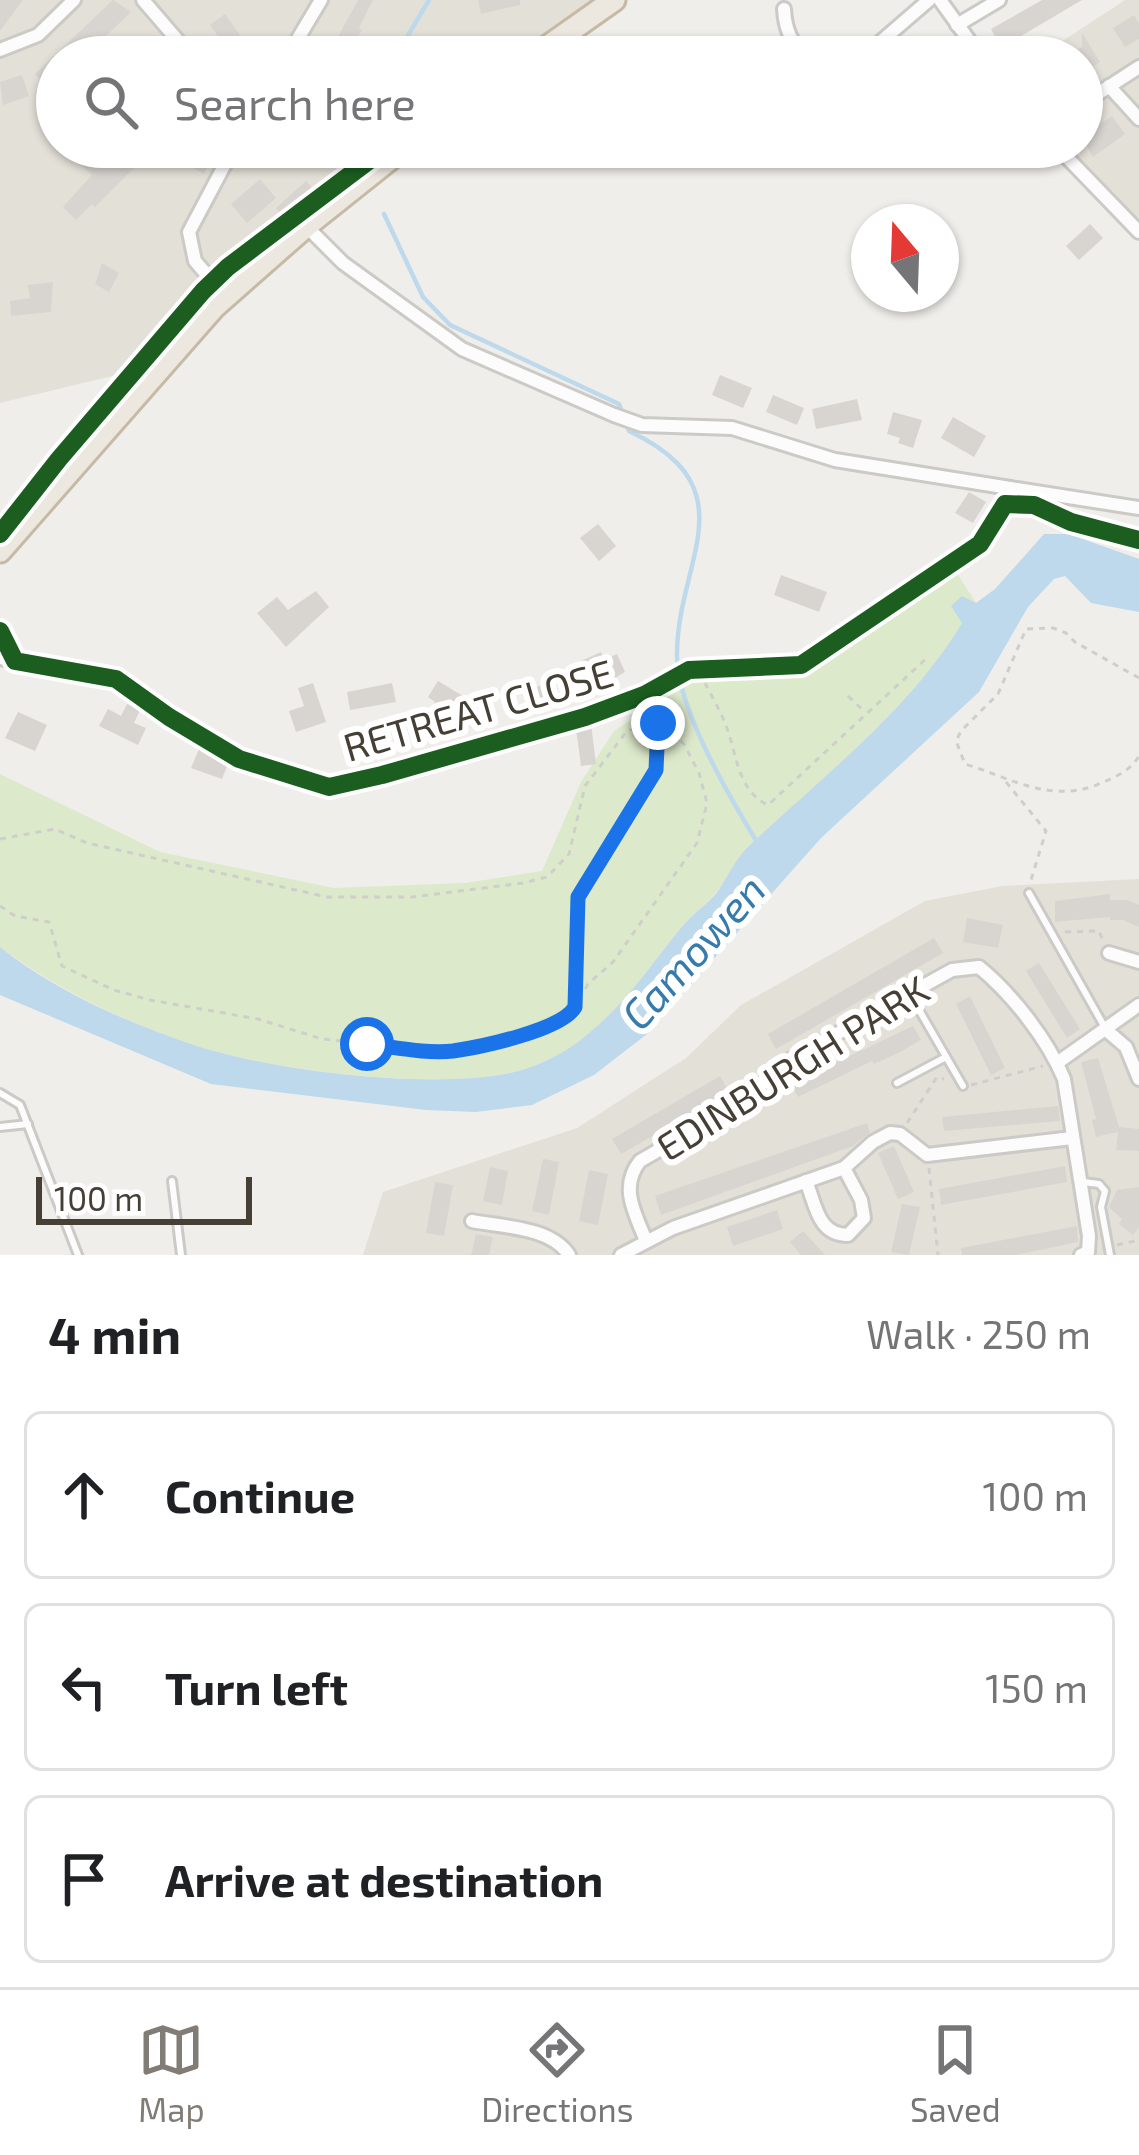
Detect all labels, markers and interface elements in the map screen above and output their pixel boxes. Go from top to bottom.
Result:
search box [36,36,1103,168]
icon: search [78,69,144,135]
text: Search here [174,75,416,129]
north arrow [851,204,959,312]
street label: RETREAT CLOSE [338,648,618,770]
route end [631,696,685,750]
water label: Camowen [610,864,774,1038]
street label: EDINBURGH PARK [647,964,937,1170]
route start [340,1017,394,1071]
scale bar [36,1171,252,1224]
text: 100 m [54,1178,143,1218]
text: 4 min [48,1303,181,1364]
text: Walk · 250 m [866,1310,1091,1357]
icon: ahead [51,1462,117,1528]
text: Continue [165,1468,355,1522]
text: 100 m [983,1472,1088,1519]
icon: left [51,1654,117,1720]
text: Turn left [165,1660,348,1714]
text: 150 m [985,1664,1088,1711]
icon: arrive [51,1846,117,1912]
text: Arrive at destination [165,1852,603,1906]
tab: Map [138,2017,205,2129]
tab: Directions [481,2017,633,2129]
tab: Saved [910,2017,1001,2129]

